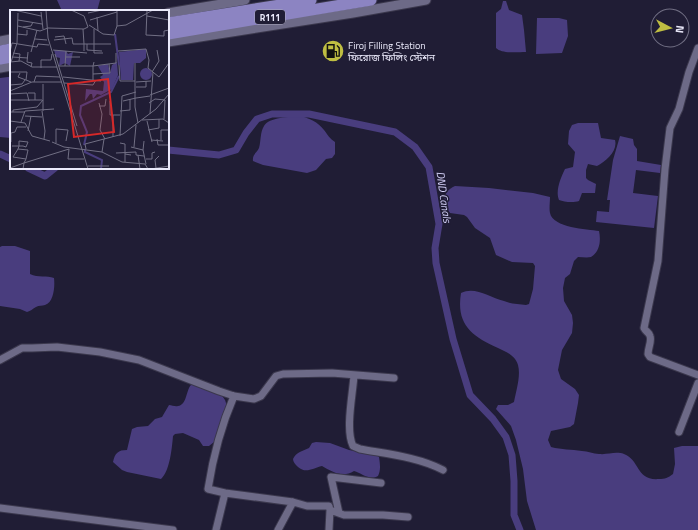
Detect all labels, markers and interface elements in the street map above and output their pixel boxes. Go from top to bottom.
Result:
north arrow [650,8,690,48]
inset map [10,10,169,169]
road number: R111 [255,10,285,24]
text: N [672,24,688,34]
fuel station icon: Firoj Filling Station ফিরোজ ফিলিং স্টেশন [320,38,346,64]
place label: Firoj Filling Station ফিরোজ ফিলিং স্টেশন [347,38,436,65]
water label: DND Canals [432,170,456,225]

